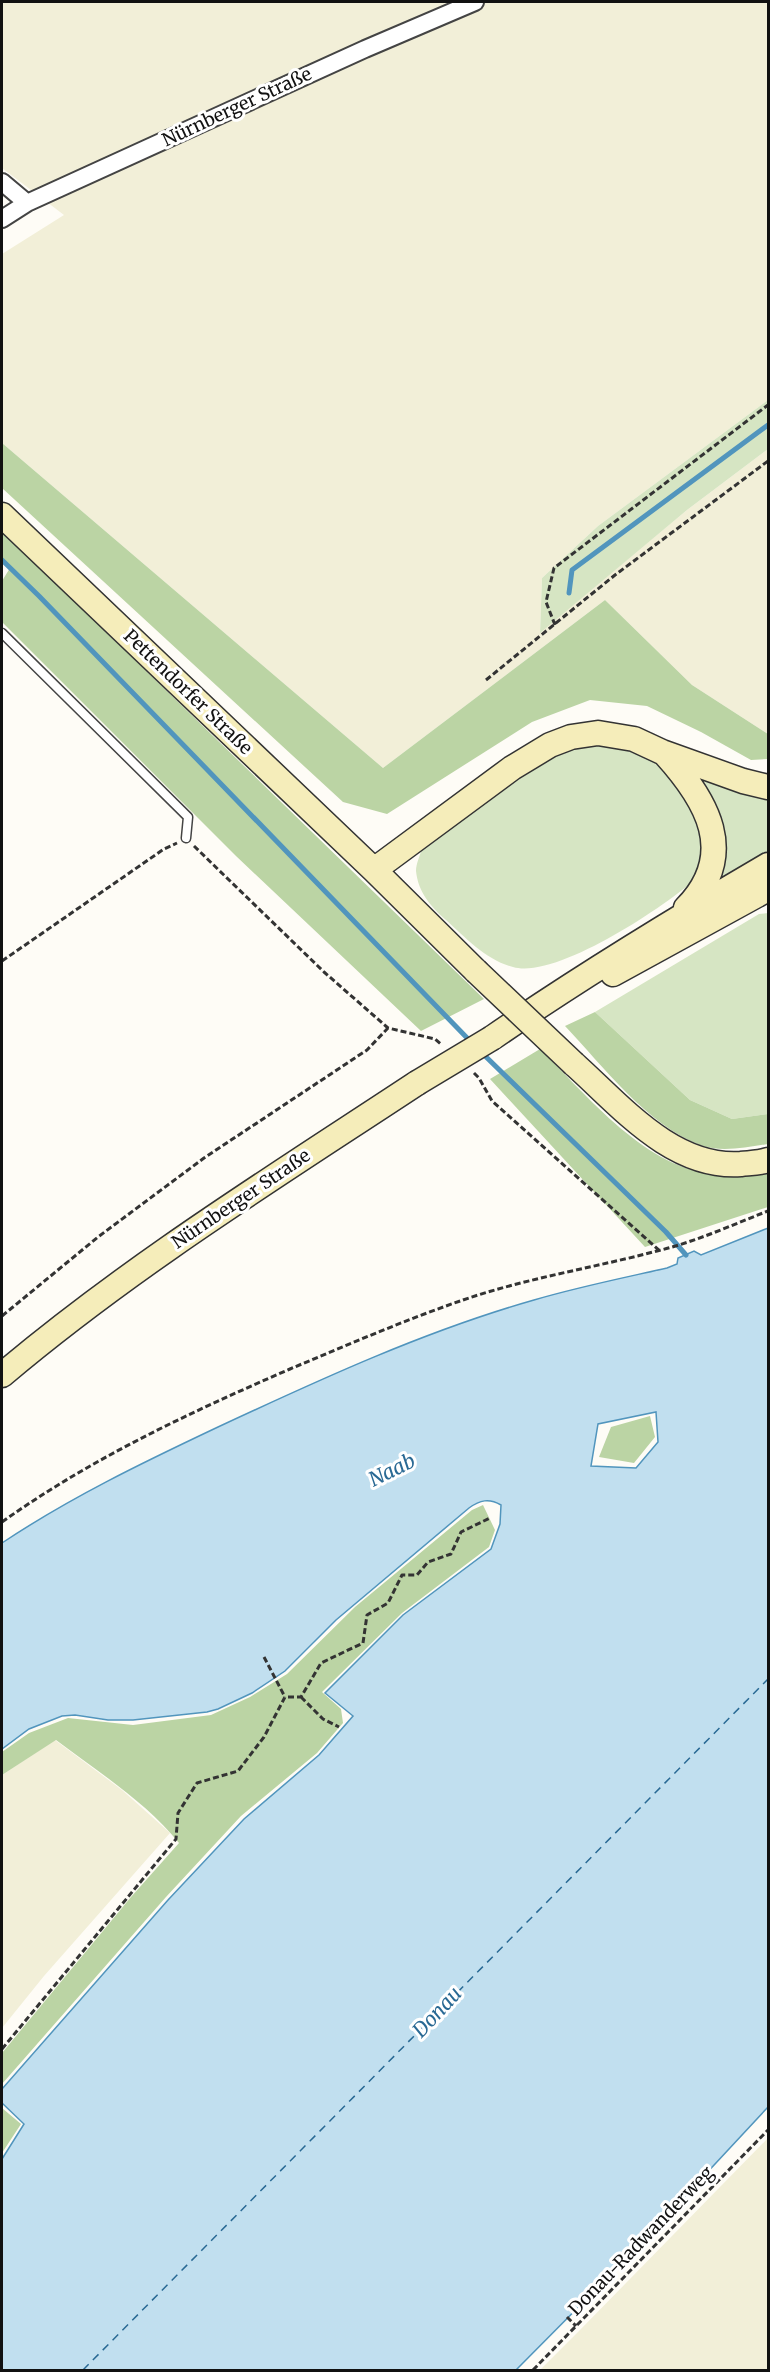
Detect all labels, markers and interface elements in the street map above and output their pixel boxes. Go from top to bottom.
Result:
street label: Nürnberger Straße [158,62,315,151]
street label: Pettendorfer Straße [119,624,258,759]
street label: Nürnberger Straße [167,1144,314,1253]
water label: Naab [365,1448,419,1491]
water label: Donau [406,1981,466,2043]
street label: Donau-Radwanderweg [563,2161,718,2320]

